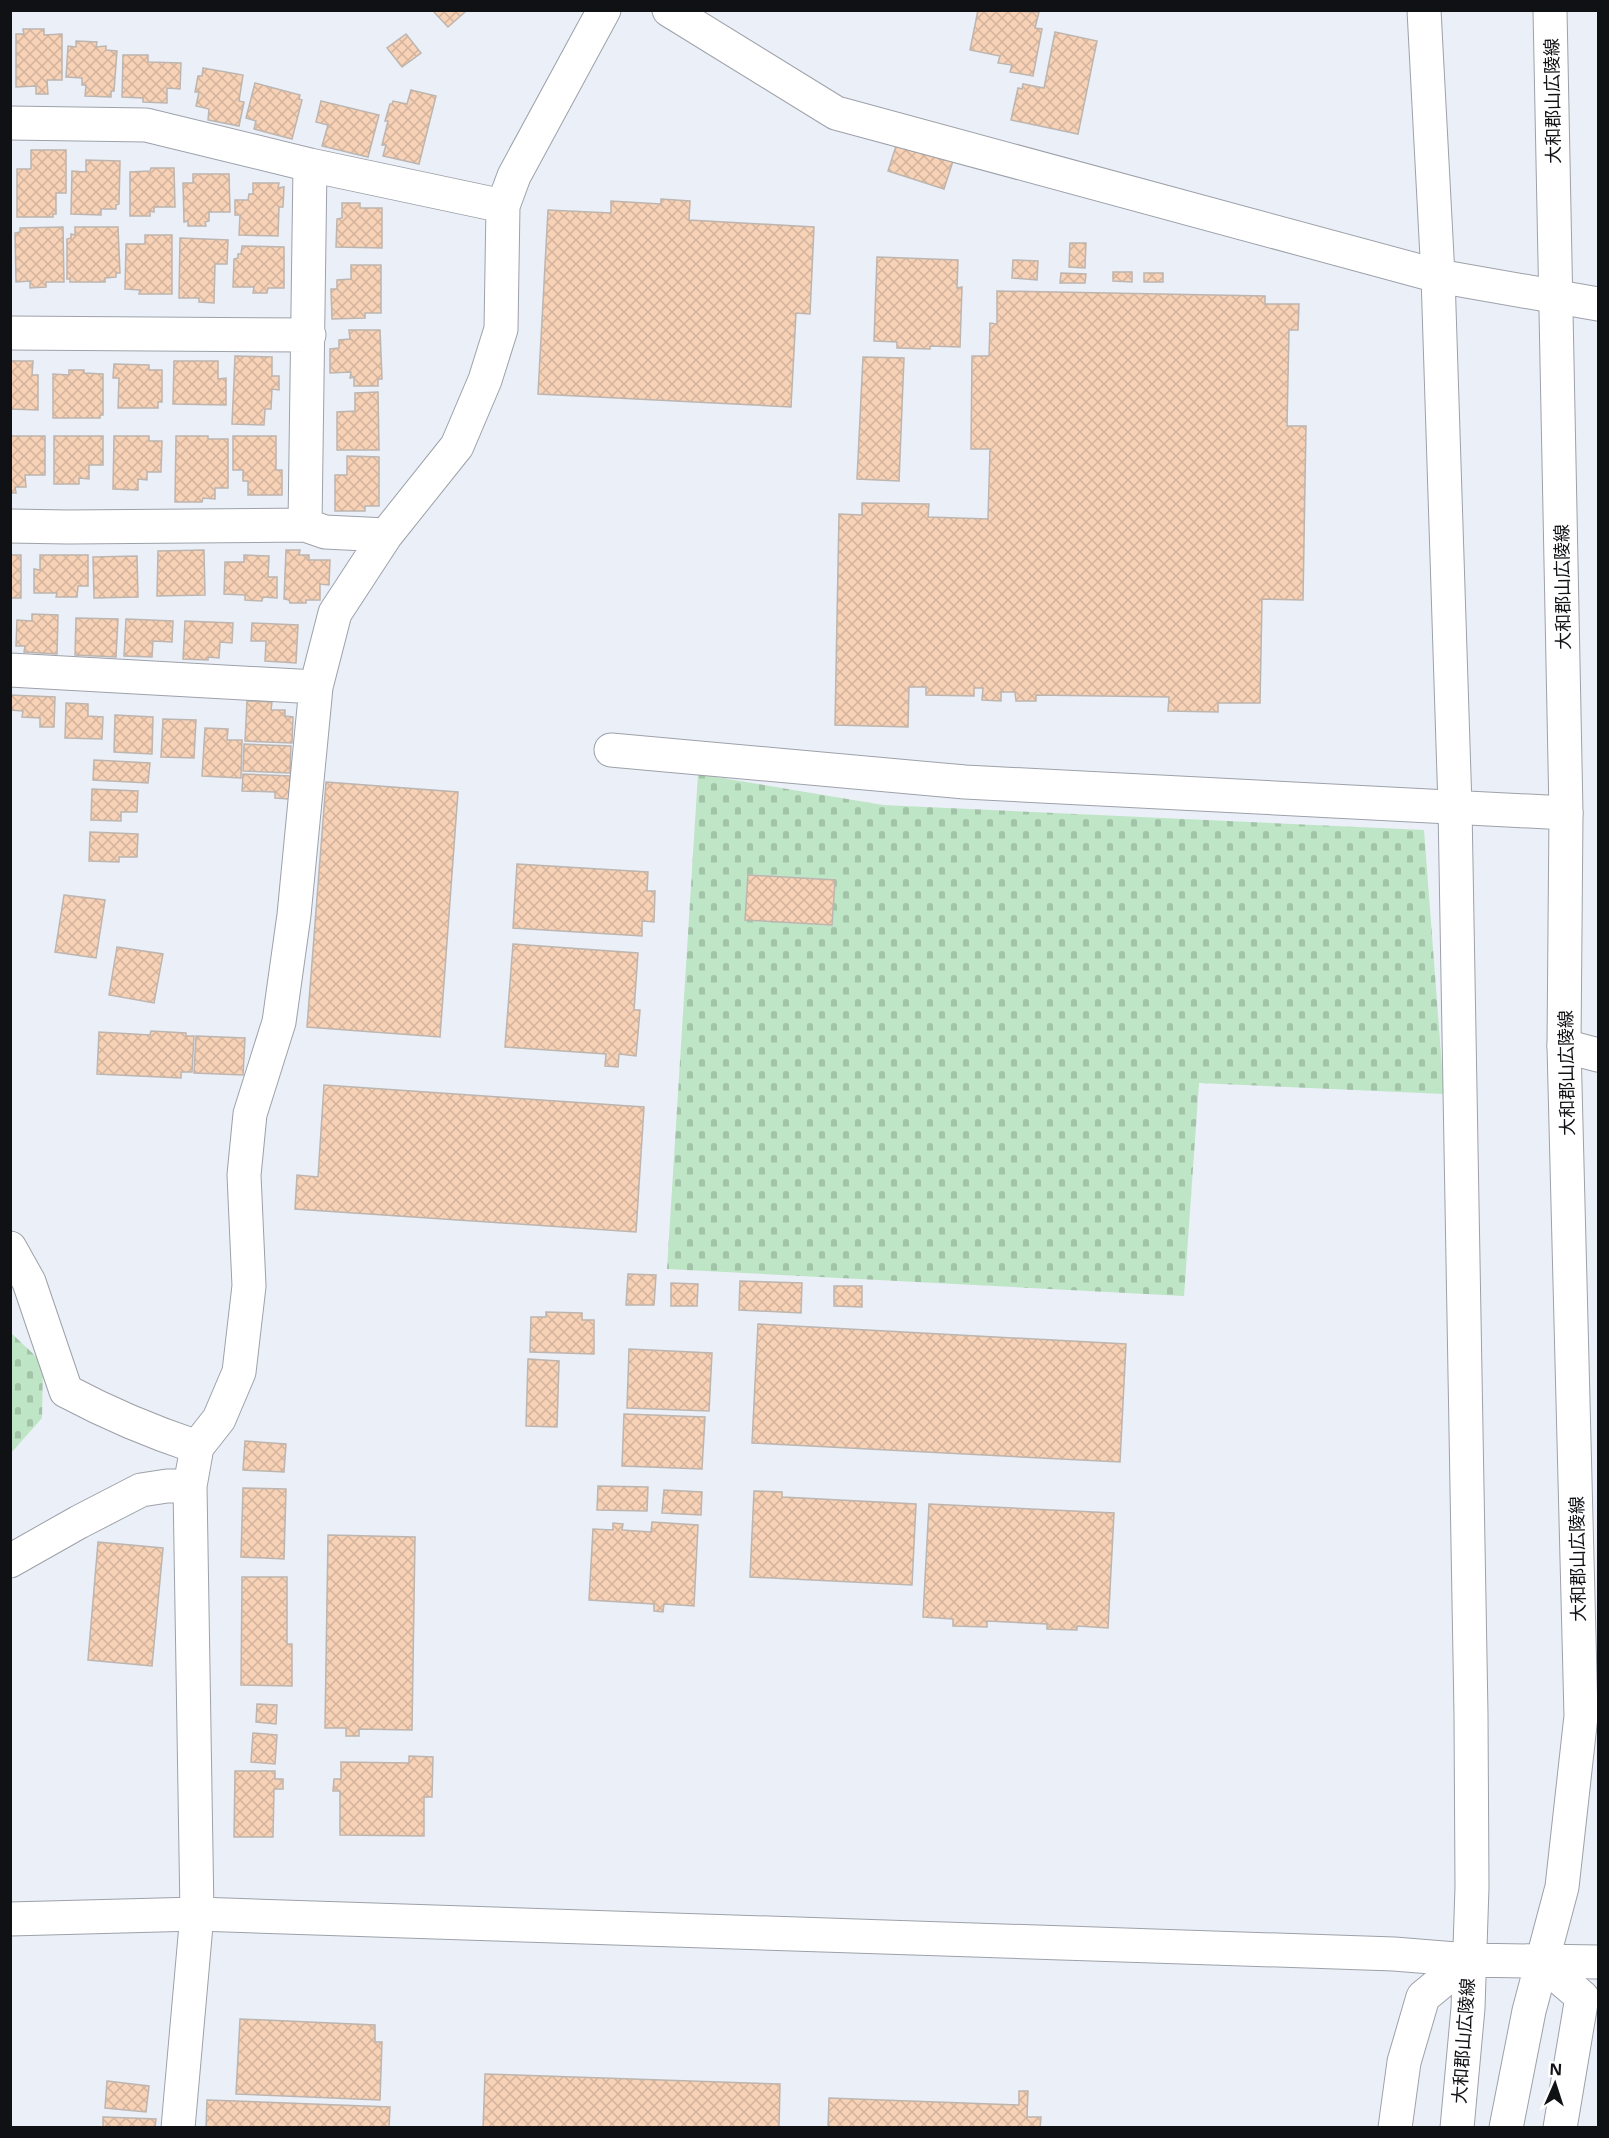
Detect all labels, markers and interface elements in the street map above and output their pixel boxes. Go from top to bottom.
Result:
street label: 大和郡山広陵線 [1539,38,1565,164]
street label: 大和郡山広陵線 [1549,524,1575,650]
street label: 大和郡山広陵線 [1553,1010,1579,1136]
street label: 大和郡山広陵線 [1564,1496,1590,1622]
street label: 大和郡山広陵線 [1447,1977,1479,2105]
north arrow [1525,2054,1585,2114]
text: N [1549,2058,1563,2080]

